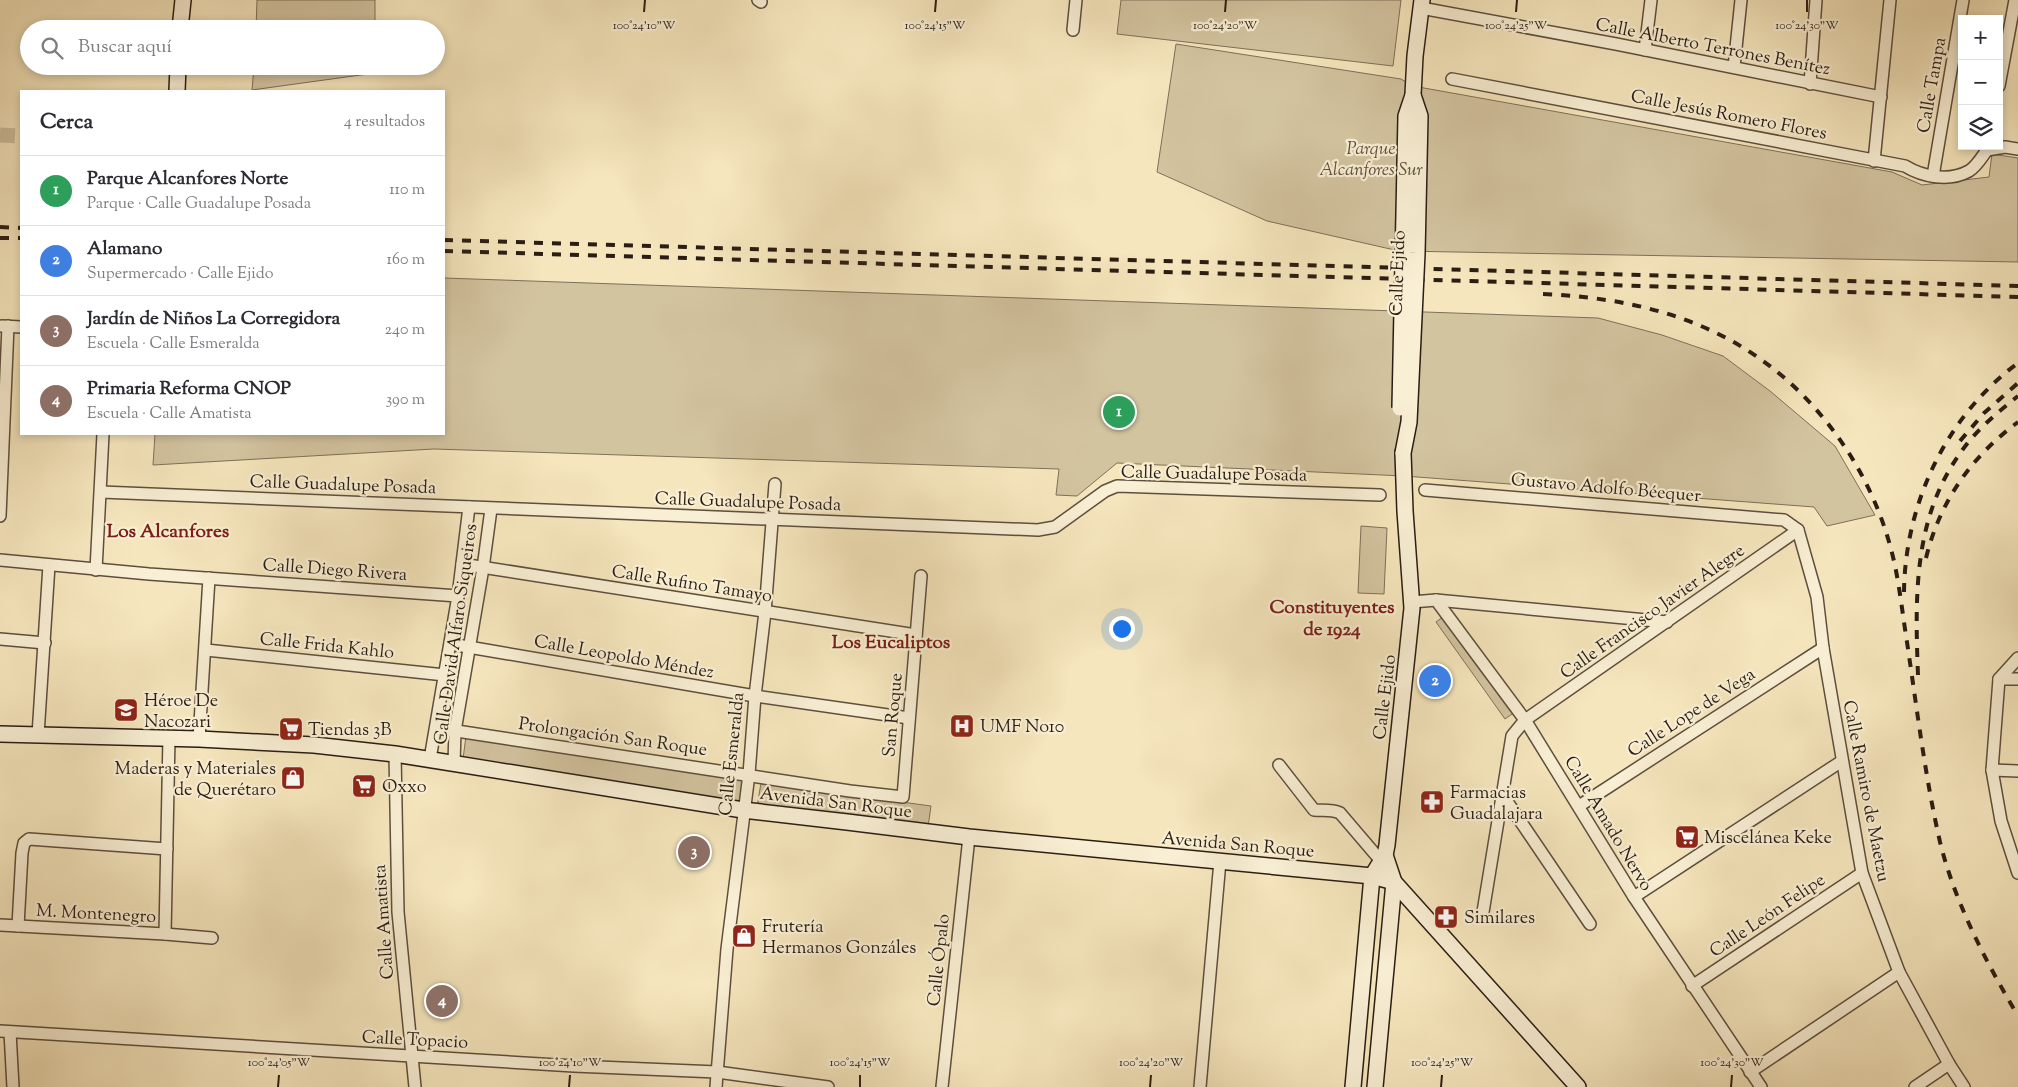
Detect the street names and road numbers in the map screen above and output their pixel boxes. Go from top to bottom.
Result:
street label: Calle Alberto Terrones Benítez [1593,12,1832,84]
street label: Calle Tampa [1912,35,1954,135]
street label: Calle Jesús Romero Flores [1628,84,1829,148]
street label: Calle Ejido [1385,230,1413,316]
street label: Calle Guadalupe Posada [1121,460,1307,490]
street label: Gustavo Adolfo Béequer [1510,468,1702,510]
street label: Calle Guadalupe Posada [249,470,437,502]
street label: Calle Guadalupe Posada [654,487,842,519]
street label: Calle David Alfaro Siqueiros [429,522,485,746]
street label: Calle Francisco Javier Alegre [1555,539,1751,687]
street label: Calle Diego Rivera [262,553,408,589]
street label: Calle Rufino Tamayo [610,559,774,611]
street label: Calle Frida Kahlo [258,627,395,667]
street label: Calle Leopoldo Méndez [532,629,716,687]
street label: Calle Ejido [1368,653,1404,741]
street label: Calle Lope de Vega [1623,663,1761,765]
street label: San Roque [877,672,911,758]
street label: Calle Esmeralda [714,691,752,817]
street label: Calle Ramiro de Maetzu [1835,698,1895,884]
street label: Prolongación San Roque [517,712,709,764]
street label: Calle Amado Nervo [1557,751,1658,897]
street label: Avenida San Roque [758,782,913,826]
street label: Avenida San Roque [1160,826,1315,866]
street label: Calle Amatista [368,864,402,980]
street label: Calle León Felipe [1705,868,1831,965]
street label: M. Montenegro [35,899,157,931]
street label: Calle Ópalo [921,912,958,1008]
street label: Calle Topacio [361,1025,469,1057]

